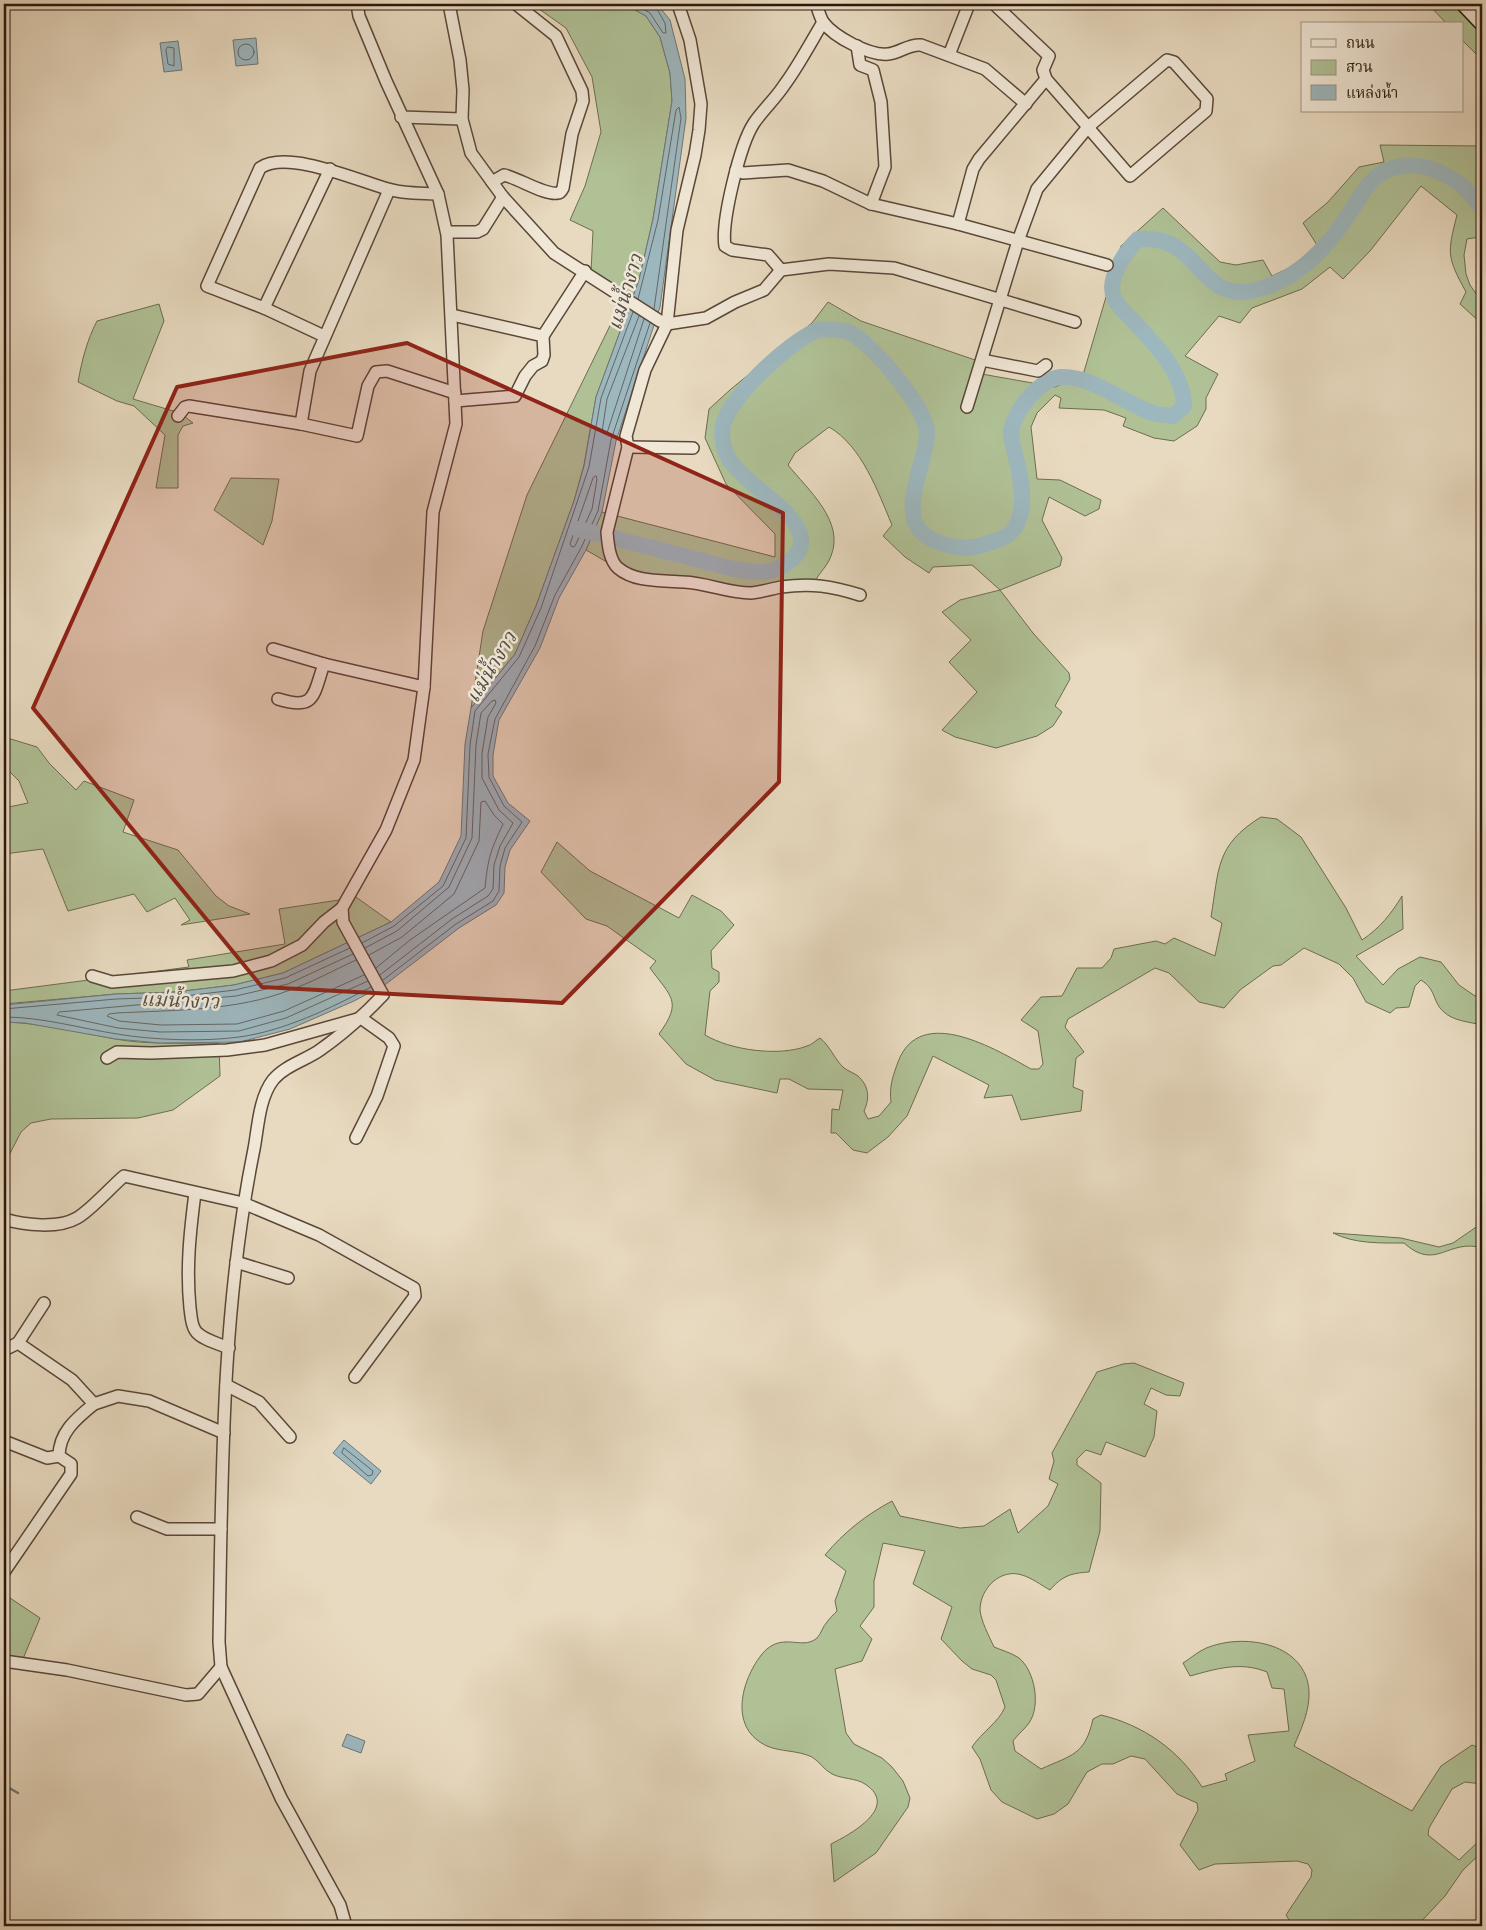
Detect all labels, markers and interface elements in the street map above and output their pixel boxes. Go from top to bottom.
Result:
legend [1301,22,1464,112]
text: ถนน [1346,34,1375,53]
text: สวน [1346,58,1373,77]
text: แหล่งน้ำ [1346,82,1398,103]
water label: แม่น้ำงาว [599,249,649,333]
water label: แม่น้ำงาว [458,625,523,707]
water label: แม่น้ำงาว [140,984,220,1014]

